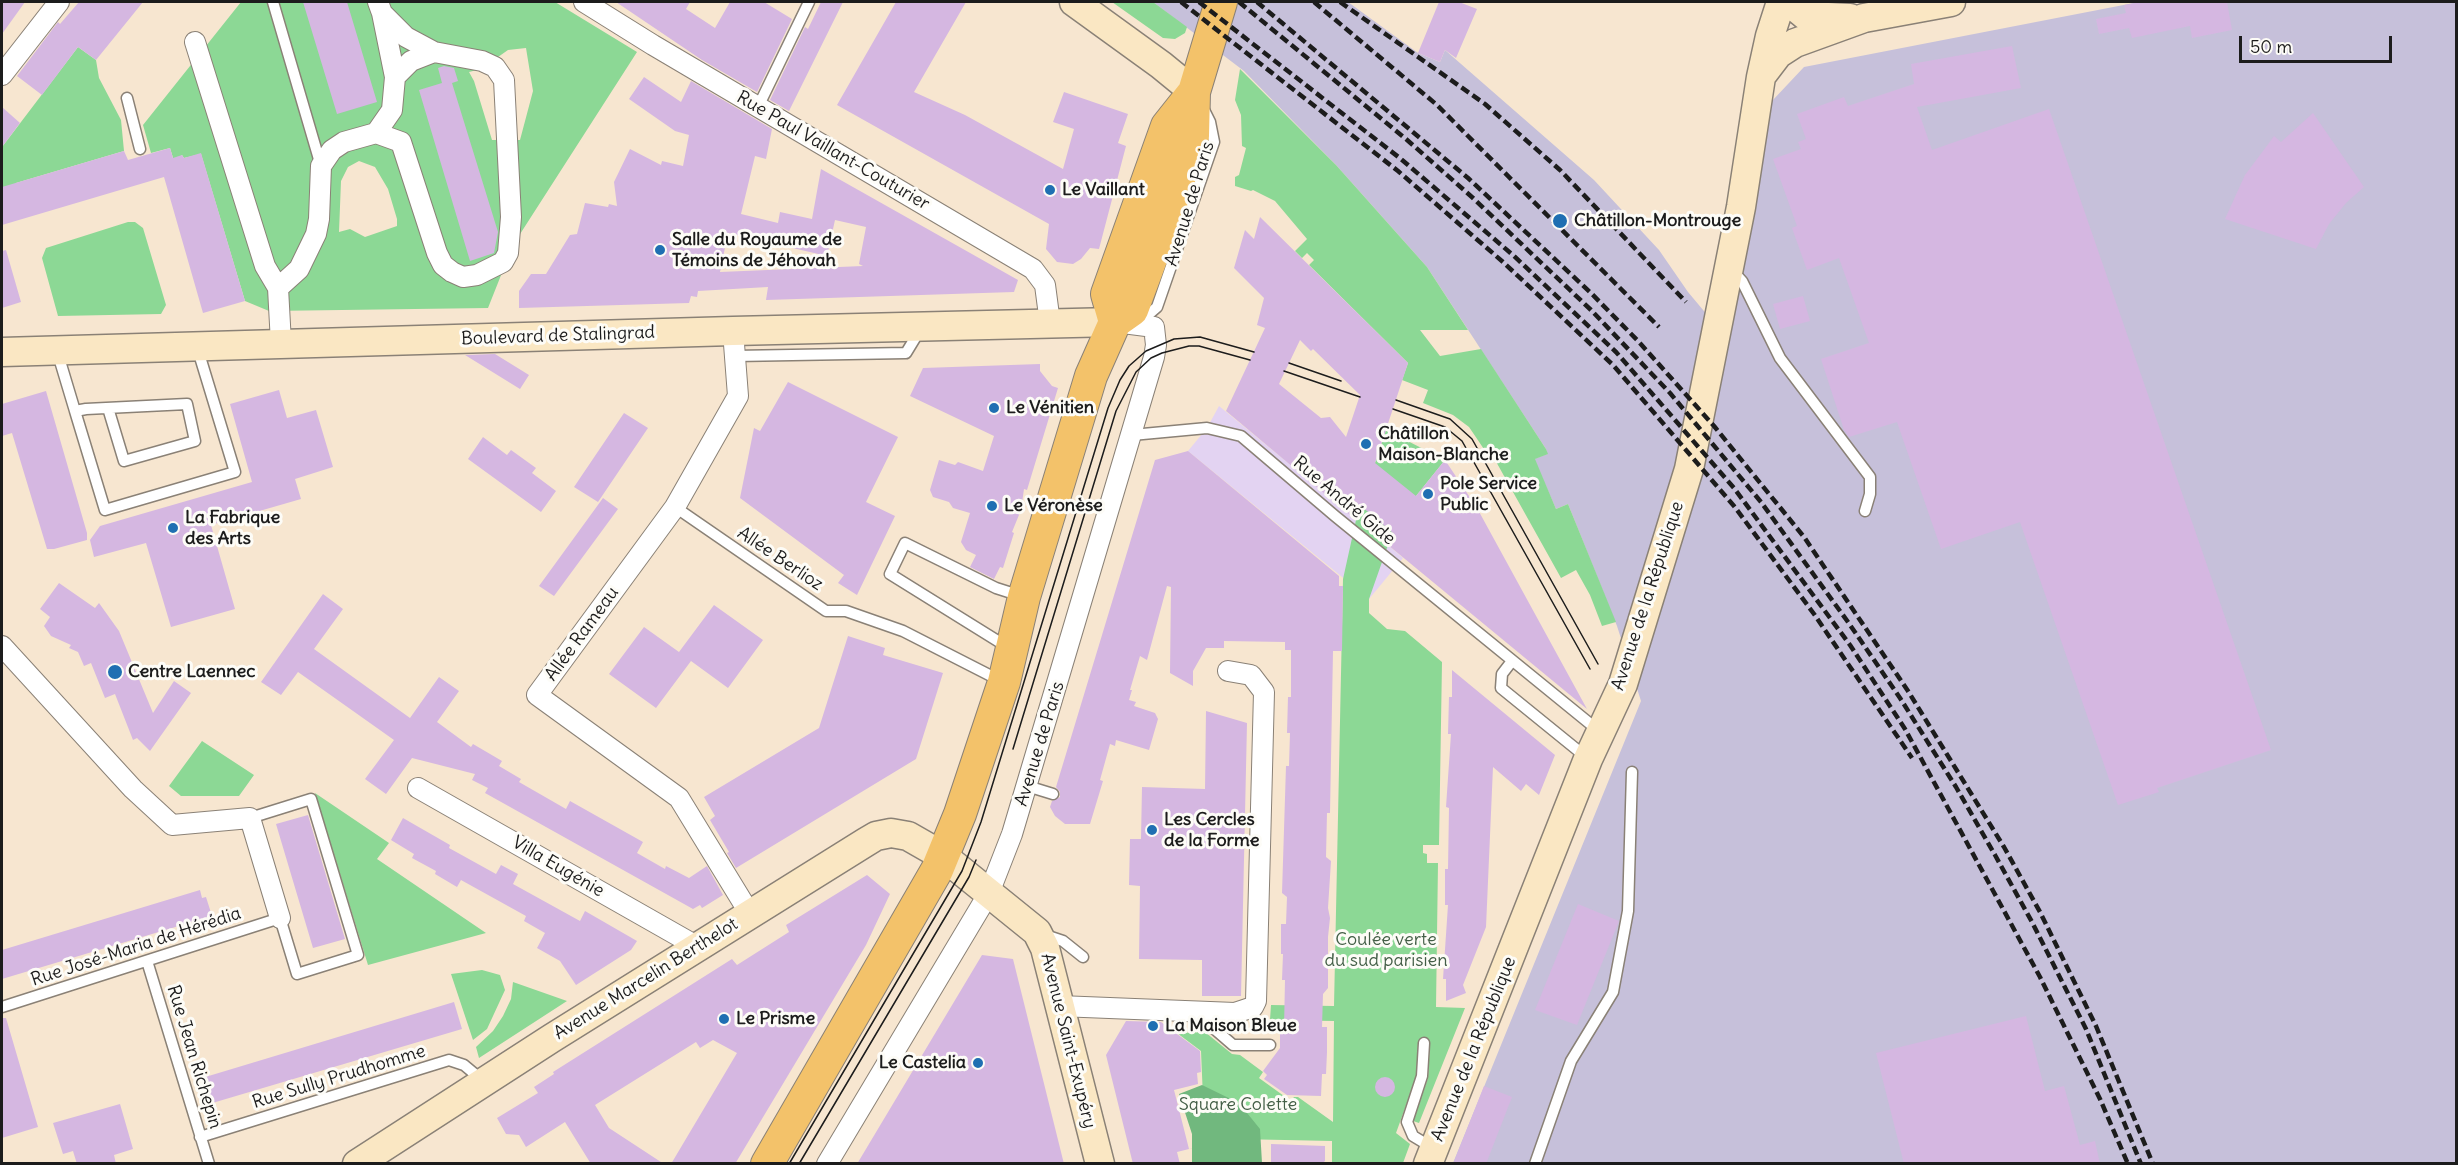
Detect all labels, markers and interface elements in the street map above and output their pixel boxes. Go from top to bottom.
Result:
scale bar [2242,24,2395,62]
text: 50 m [2250,35,2292,58]
street label: Rue Paul Vaillant-Couturier [733,87,933,215]
street label: Avenue de Paris [1161,139,1219,269]
place label: Le Vaillant [1062,179,1145,201]
marker: Le Vaillant [1043,183,1057,197]
place label: Châtillon-Montrouge [1574,210,1741,232]
marker: Châtillon-Montrouge [1551,212,1569,230]
place label: Salle du Royaume de Témoins de Jéhovah [672,229,842,272]
marker: Salle du Royaume de Témoins de Jéhovah [653,243,667,257]
street label: Boulevard de Stalingrad [461,322,655,350]
place label: Le Vénitien [1006,397,1094,419]
marker: Le Vénitien [987,401,1001,415]
place label: Châtillon Maison-Blanche [1378,423,1509,466]
marker: Châtillon Maison-Blanche [1359,437,1373,451]
street label: Rue André Gide [1289,452,1399,550]
place label: Pole Service Public [1440,473,1537,516]
marker: Pole Service Public [1421,487,1435,501]
place label: Le Véronèse [1004,495,1103,517]
marker: Le Véronèse [985,499,999,513]
street label: Avenue de la République [1607,499,1689,693]
place label: La Fabrique des Arts [185,507,280,550]
marker: La Fabrique des Arts [166,521,180,535]
street label: Allée Berlioz [733,522,827,596]
street label: Allée Rameau [541,583,623,685]
place label: Centre Laennec [128,661,255,683]
marker: Centre Laennec [106,663,124,681]
street label: Avenue de Paris [1011,679,1069,809]
place label: Les Cercles de la Forme [1164,809,1259,852]
marker: Les Cercles de la Forme [1145,823,1159,837]
street label: Villa Eugénie [508,832,608,902]
street label: Rue José-Maria de Hérédia [28,903,244,991]
street label: Avenue Marcelin Berthelot [550,913,742,1045]
park label: Coulée verte du sud parisien [1324,929,1448,972]
street label: Avenue Saint-Exupéry [1036,951,1100,1131]
street label: Avenue de la République [1427,953,1521,1145]
street label: Rue Jean Richepin [162,983,226,1131]
place label: Le Prisme [736,1008,815,1030]
marker: Le Prisme [717,1012,731,1026]
place label: La Maison Bleue [1165,1015,1297,1037]
marker: La Maison Bleue [1146,1019,1160,1033]
street label: Rue Sully Prudhomme [250,1040,428,1114]
place label: Le Castelia [879,1052,966,1074]
marker: Le Castelia [971,1056,985,1070]
park label: Square Colette [1179,1094,1297,1116]

